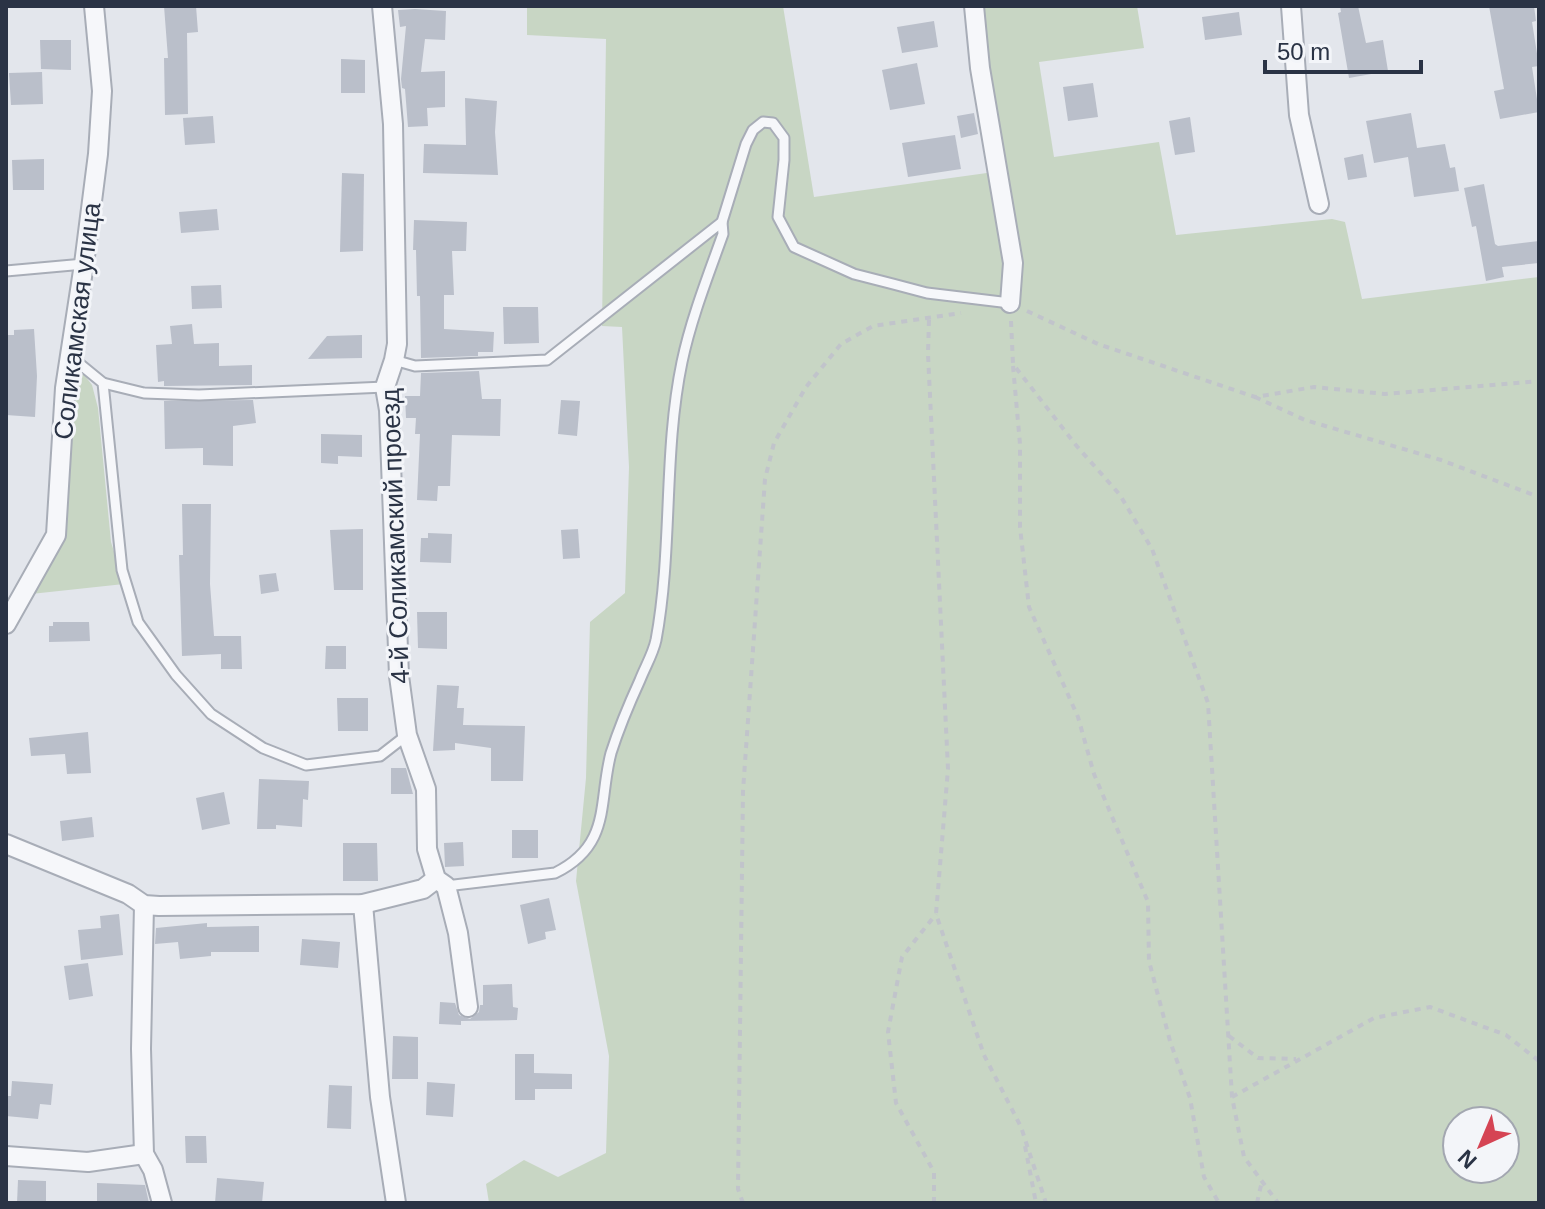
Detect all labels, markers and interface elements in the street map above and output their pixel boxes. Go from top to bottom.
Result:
scale bar [1265,24,1421,74]
text: 50 m [1277,38,1330,65]
street label: Соликамская улица [48,200,107,441]
street label: 4-й Соликамский проезд [375,388,415,684]
north arrow [1441,1105,1521,1185]
text: N [1453,1145,1482,1174]

